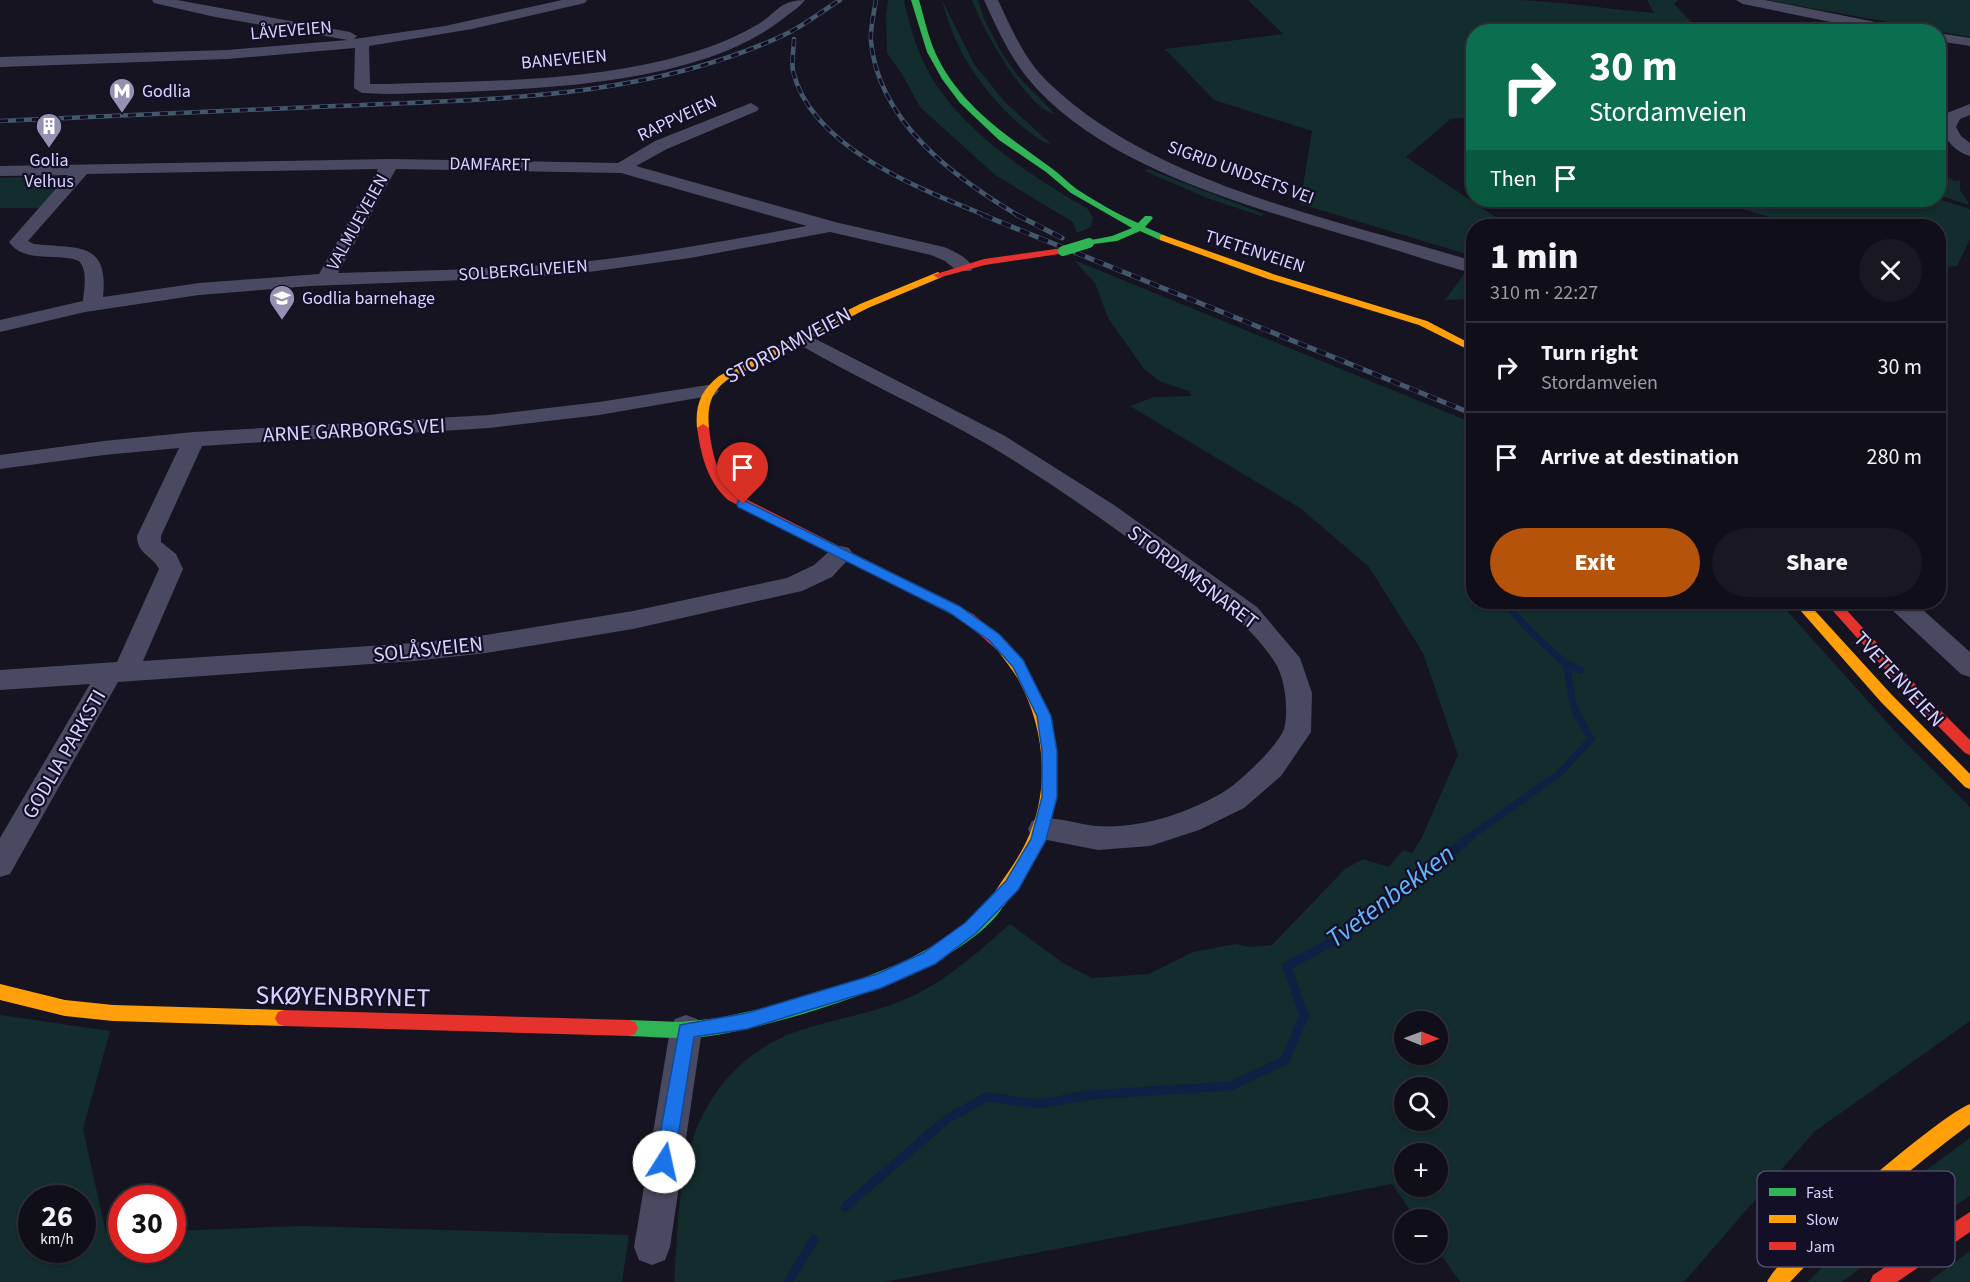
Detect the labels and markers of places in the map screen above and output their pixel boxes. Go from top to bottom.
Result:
metro station icon: Godlia [107,76,137,114]
place label: Godlia [142,79,191,104]
building icon: Golia Velhus [34,111,64,149]
place label: Golia Velhus [24,148,74,194]
school or university icon: Godlia barnehage [267,283,297,321]
place label: Godlia barnehage [302,286,435,311]
pin [717,442,768,504]

